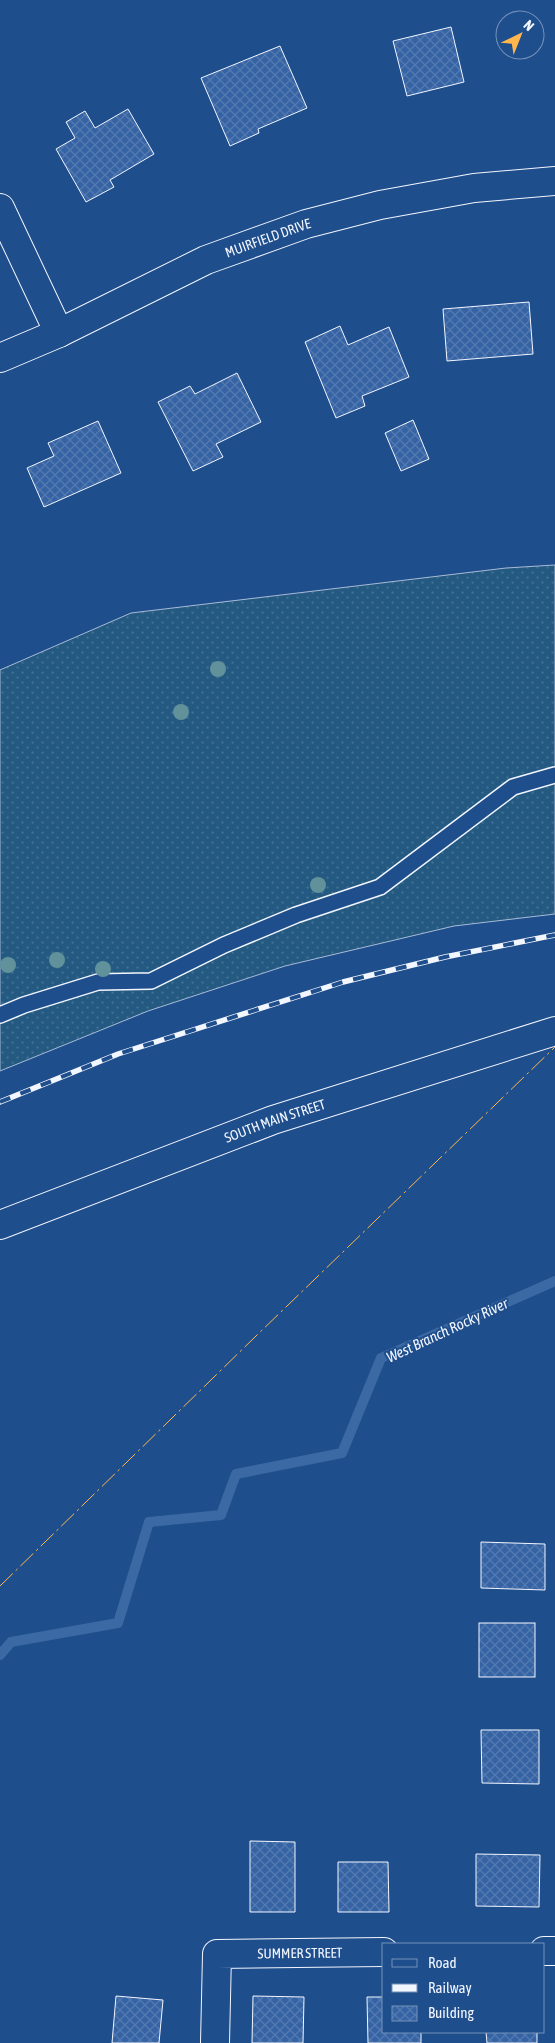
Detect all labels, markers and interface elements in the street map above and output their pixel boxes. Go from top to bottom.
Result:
north arrow [495,10,545,60]
text: N [520,17,537,34]
street label: MUIRFIELD DRIVE [223,215,312,260]
street label: SOUTH MAIN STREET [222,1096,327,1146]
water label: West Branch Rocky River [383,1294,511,1366]
legend [382,1943,545,2033]
street label: SUMMER STREET [257,1944,343,1962]
text: Road [428,1954,457,1971]
text: Railway [428,1979,472,1996]
text: Building [428,2004,474,2021]

